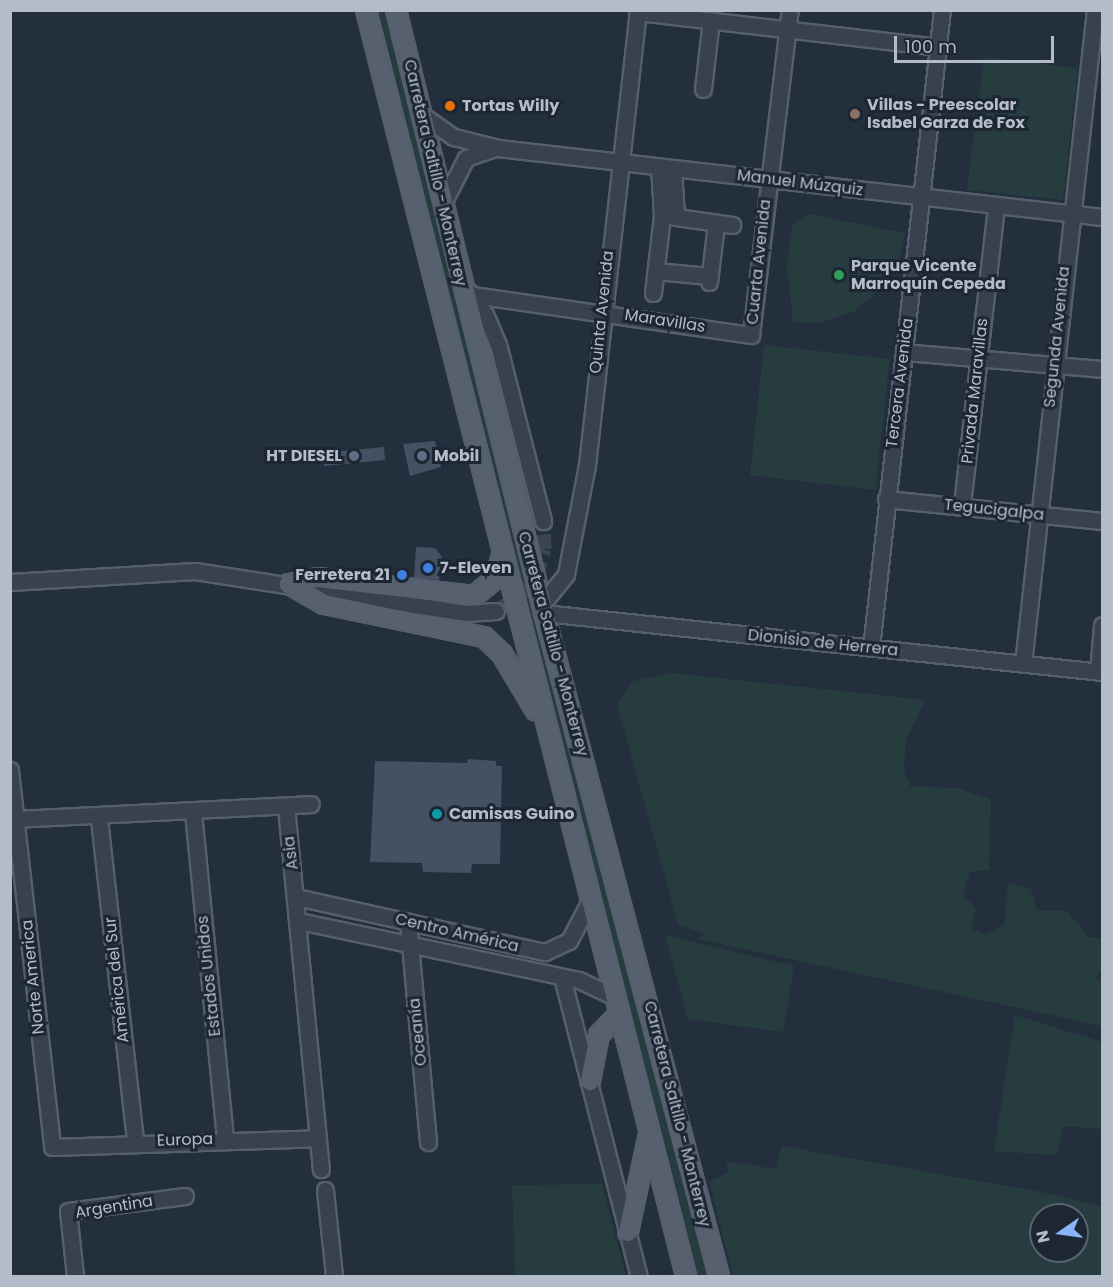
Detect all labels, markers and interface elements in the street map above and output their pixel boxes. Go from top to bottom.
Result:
scale bar [897,24,1058,62]
text: 100 m [905,34,957,59]
street label: Carretera Saltillo - Monterrey [400,58,470,288]
place label: Villas - Preescolar Isabel Garza de Fox [867,95,1025,133]
place label: Tortas Willy [462,96,559,116]
marker: Tortas Willy [443,99,457,113]
marker: Villas - Preescolar Isabel Garza de Fox [848,107,862,121]
street label: Manuel Múzquiz [736,166,864,200]
street label: Cuarta Avenida [743,198,775,326]
street label: Quinta Avenida [586,250,618,374]
place label: Parque Vicente Marroquín Cepeda [851,256,1006,294]
street label: Segunda Avenida [1040,265,1074,409]
marker: Parque Vicente Marroquín Cepeda [832,268,846,282]
street label: Maravillas [623,305,707,337]
street label: Tercera Avenida [883,317,917,449]
street label: Privada Maravillas [958,317,992,465]
place label: HT DIESEL [266,446,342,466]
place label: Mobil [434,446,479,466]
marker: HT DIESEL [347,449,361,463]
marker: Mobil [415,449,429,463]
street label: Tegucigalpa [943,495,1045,525]
street label: Carretera Saltillo - Monterrey [514,529,592,759]
place label: 7-Eleven [440,558,512,578]
marker: 7-Eleven [421,561,435,575]
place label: Ferretera 21 [295,565,390,585]
marker: Ferretera 21 [395,568,409,582]
street label: Dionisio de Herrera [747,626,899,660]
place label: Camisas Guino [449,804,575,824]
marker: Camisas Guino [430,807,444,821]
street label: Asia [279,835,303,871]
street label: Centro América [393,909,521,957]
street label: Estados Unidos [193,915,225,1037]
street label: América del Sur [101,916,133,1044]
street label: Norte America [17,919,49,1035]
street label: Oceanía [405,997,431,1067]
street label: Carretera Saltillo - Monterrey [640,999,714,1229]
street label: Europa [157,1129,213,1151]
street label: Argentina [74,1191,154,1223]
north arrow [1029,1203,1089,1263]
text: N [1030,1228,1055,1245]

